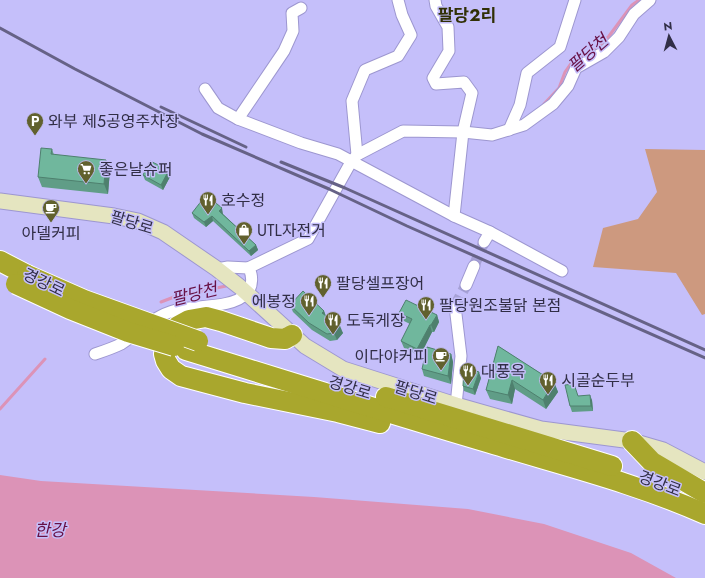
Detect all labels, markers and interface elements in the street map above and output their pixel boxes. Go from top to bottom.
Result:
district label: 팔당2리 [438,3,496,27]
north arrow [649,16,689,56]
text: N [663,18,673,34]
water label: 팔당천 [562,27,615,77]
place label: 와부 제5공영주차장 [48,110,180,133]
parking icon: 와부 제5공영주차장 [25,111,45,136]
place label: 좋은날슈퍼 [99,158,173,181]
supermarket icon: 좋은날슈퍼 [76,159,96,184]
place label: 호수정 [221,189,265,212]
restaurant icon: 호수정 [198,190,218,215]
cafe icon: 아델커피 [41,198,61,223]
street label: 팔당로 [107,205,157,240]
place label: UTL자전거 [257,219,326,242]
shop icon: UTL자전거 [234,220,254,245]
place label: 아델커피 [22,222,80,245]
street label: 경강로 [19,263,69,302]
place label: 팔당셀프장어 [336,272,424,295]
restaurant icon: 팔당셀프장어 [313,273,333,298]
water label: 팔당천 [168,276,222,311]
place label: 에봉정 [252,290,296,313]
restaurant icon: 에봉정 [299,291,319,316]
place label: 팔당원조불닭 본점 [439,294,562,317]
restaurant icon: 팔당원조불닭 본점 [416,295,436,320]
place label: 도둑게장 [346,309,405,332]
restaurant icon: 도둑게장 [323,310,343,335]
place label: 이다야커피 [354,345,428,368]
cafe icon: 이다야커피 [431,346,451,371]
place label: 대풍옥 [481,360,525,383]
restaurant icon: 대풍옥 [458,361,478,386]
place label: 시골순두부 [561,369,635,392]
street label: 경강로 [325,370,375,405]
restaurant icon: 시골순두부 [538,370,558,395]
street label: 팔당로 [391,375,441,410]
street label: 경강로 [635,465,685,502]
water label: 한강 [34,518,68,542]

